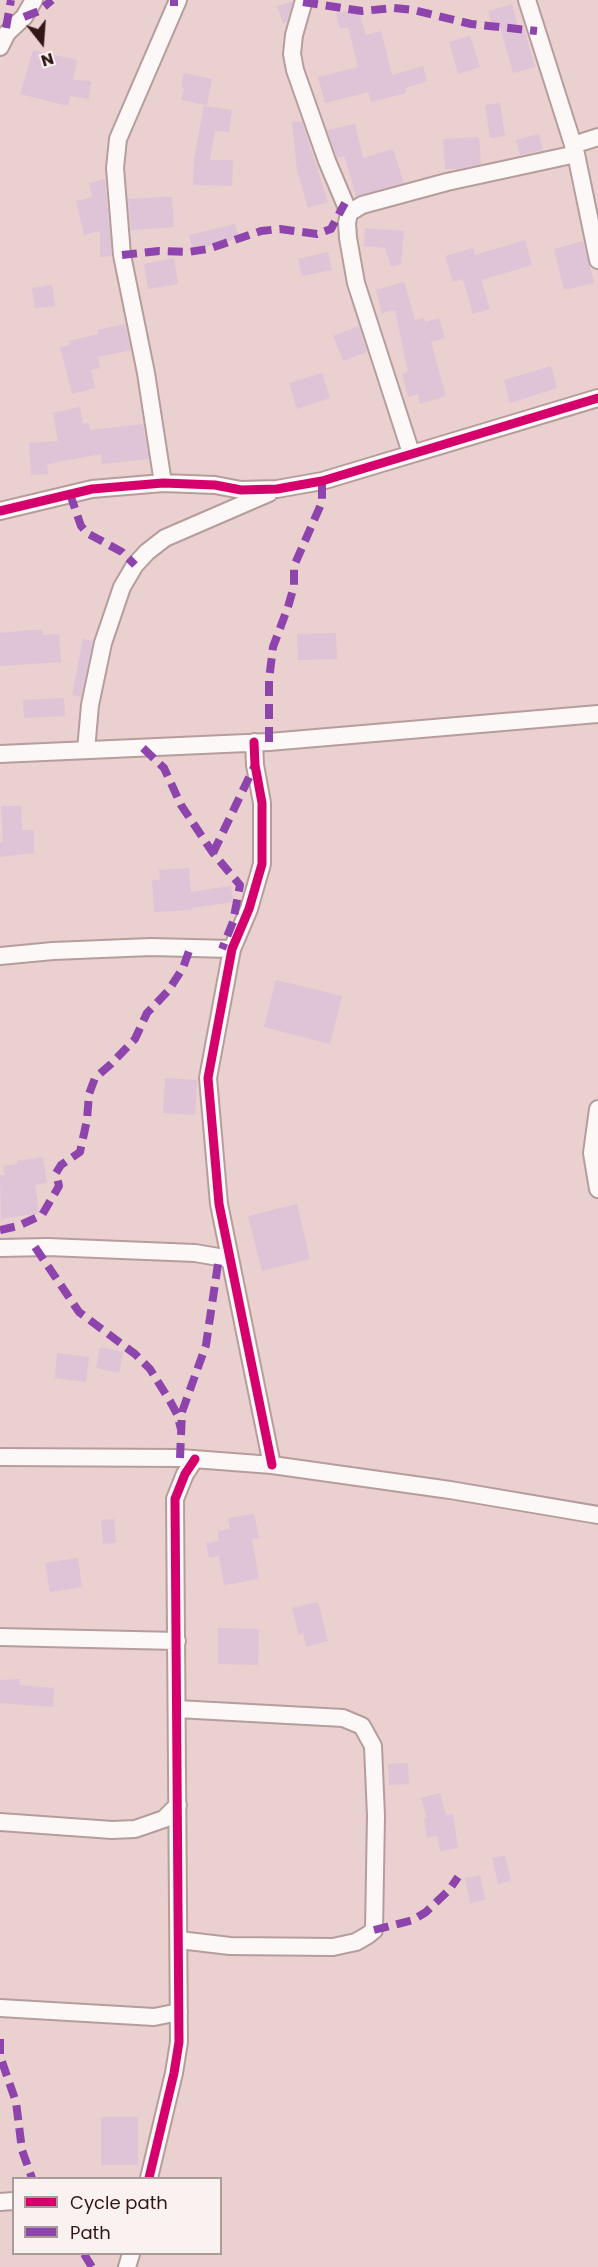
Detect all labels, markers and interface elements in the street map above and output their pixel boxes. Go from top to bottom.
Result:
north arrow [12,12,72,72]
text: N [38,47,57,72]
legend [12,2177,222,2255]
text: Cycle path [70,2190,168,2215]
text: Path [70,2220,111,2245]

